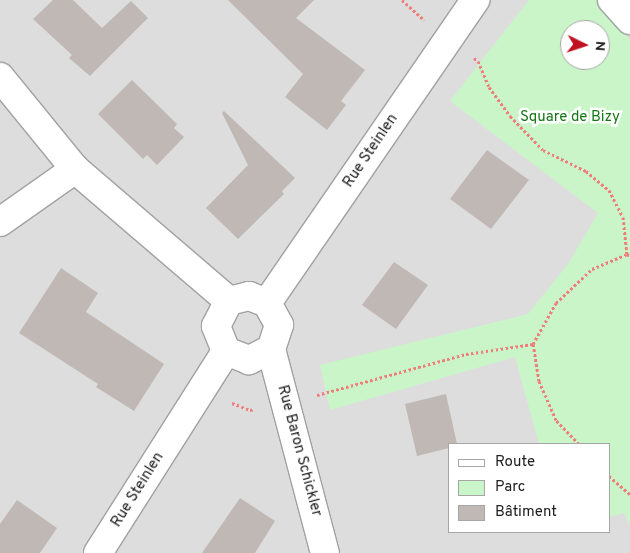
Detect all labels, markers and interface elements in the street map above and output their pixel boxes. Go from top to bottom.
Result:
north arrow [560,20,610,70]
text: N [591,40,608,52]
park label: Square de Bizy [520,109,620,127]
street label: Rue Steinlen [340,111,402,191]
street label: Rue Baron Schickler [273,383,325,519]
legend [448,443,610,533]
street label: Rue Steinlen [108,449,168,531]
text: Route [495,453,535,472]
text: Parc [495,478,525,497]
text: Bâtiment [495,503,557,522]

